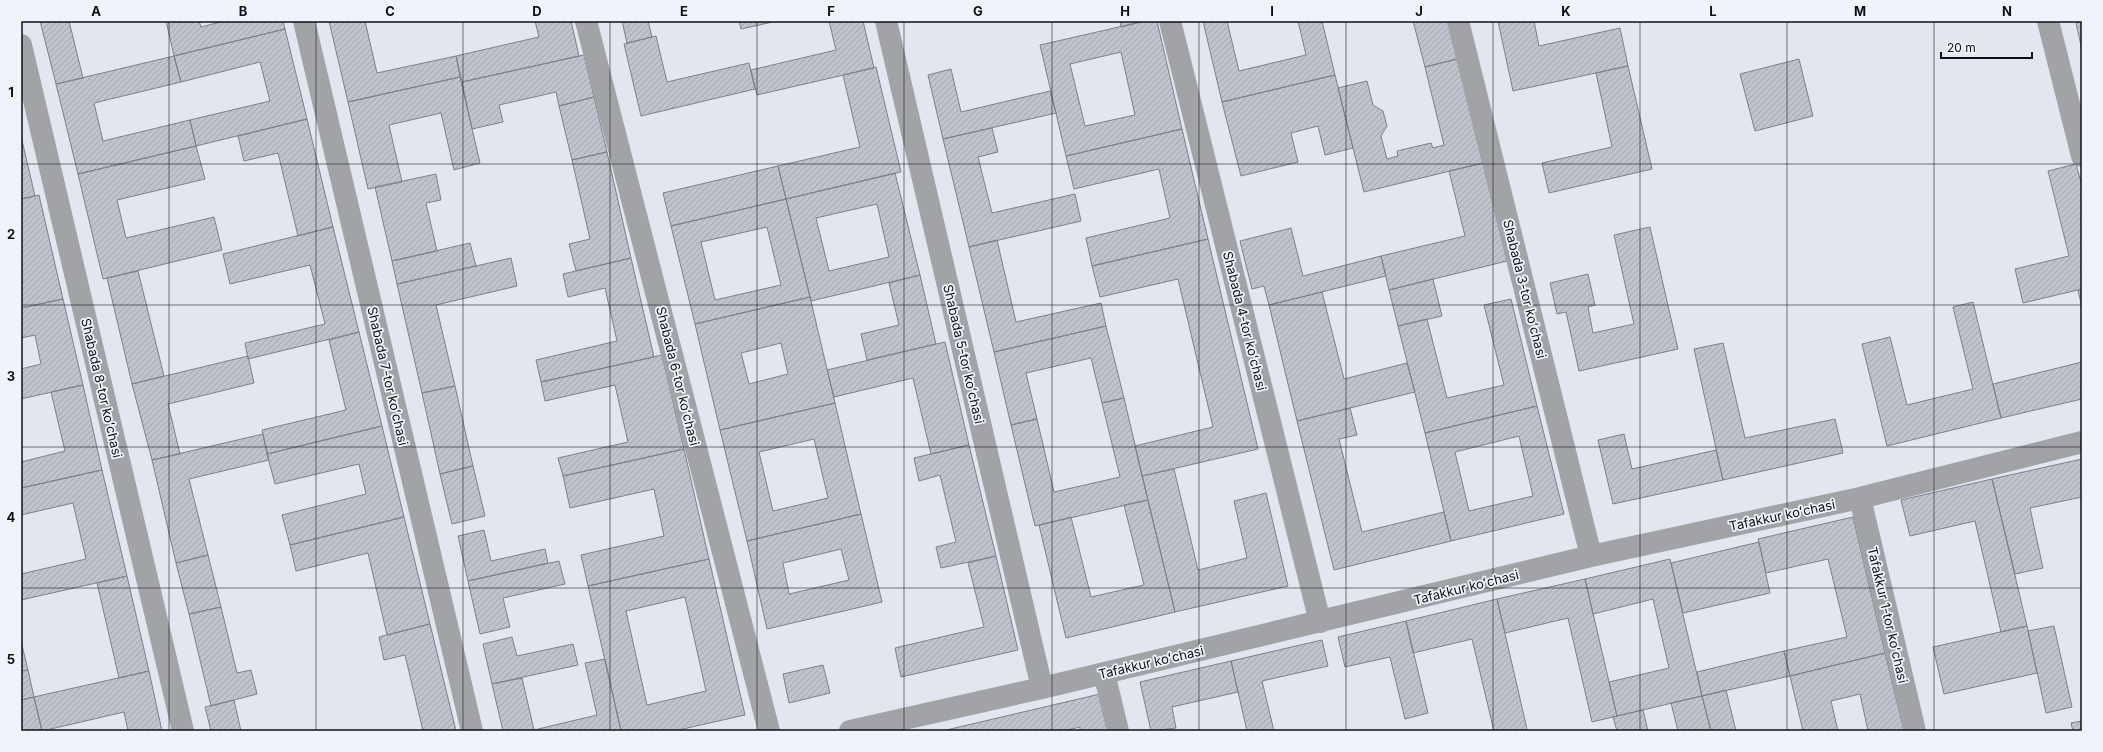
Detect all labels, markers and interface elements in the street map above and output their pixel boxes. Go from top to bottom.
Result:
text: A [91,3,101,19]
text: B [239,3,248,19]
text: C [385,3,395,19]
text: D [532,3,542,19]
text: E [680,3,688,19]
text: F [827,3,835,19]
text: G [973,3,983,19]
text: H [1120,3,1130,19]
text: I [1270,3,1274,19]
text: J [1415,3,1423,19]
text: K [1561,3,1571,19]
text: L [1709,3,1717,19]
text: M [1854,3,1866,19]
text: N [2002,3,2012,19]
scale bar [1941,34,2032,60]
text: 20 m [1947,40,1976,55]
text: 1 [8,84,14,100]
street label: Shabada 3-tor koʻchasi [1500,218,1550,360]
text: 2 [7,226,15,242]
street label: Shabada 4-tor koʻchasi [1220,250,1270,392]
street label: Shabada 5-tor koʻchasi [940,283,988,425]
street label: Shabada 7-tor koʻchasi [364,305,412,447]
street label: Shabada 6-tor koʻchasi [653,305,703,447]
street label: Shabada 8-tor koʻchasi [78,317,126,459]
text: 3 [7,368,15,384]
street label: Tafakkur koʻchasi [1728,496,1836,534]
text: 4 [7,509,16,525]
street label: Tafakkur 1-tor koʻchasi [1865,545,1911,685]
street label: Tafakkur koʻchasi [1412,566,1520,608]
street label: Tafakkur koʻchasi [1097,642,1205,682]
text: 5 [7,651,15,667]

